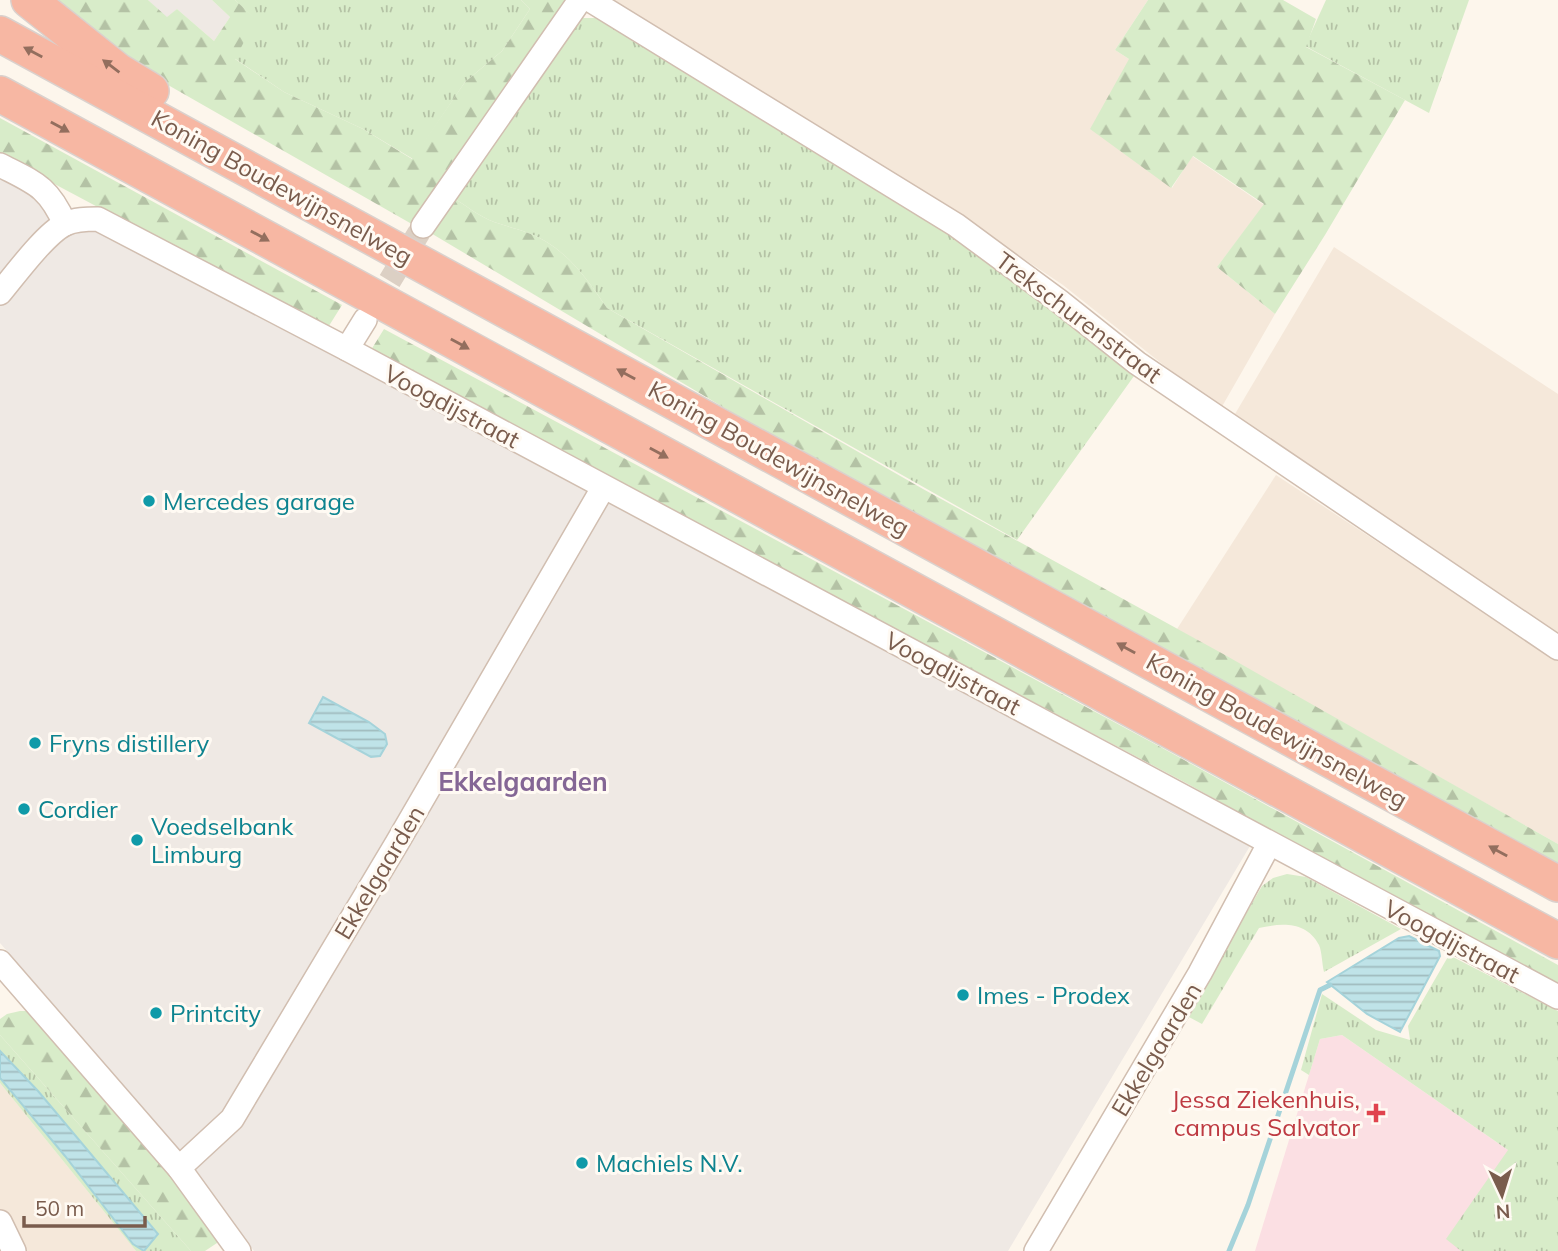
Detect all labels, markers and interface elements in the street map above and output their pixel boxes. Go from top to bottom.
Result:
one-way arrow [23,46,43,58]
one-way arrow [103,58,121,73]
street label: Koning Boudewijnsnelweg [146,103,418,271]
one-way arrow [50,121,70,133]
one-way arrow [250,230,270,241]
street label: Trekschurenstraat [990,245,1168,389]
one-way arrow [450,338,469,350]
street label: Voogdijstraat [379,358,525,454]
one-way arrow [616,369,636,380]
street label: Koning Boudewijnsnelweg [643,374,915,542]
one-way arrow [650,447,669,459]
place label: Mercedes garage [163,486,355,516]
marker: Mercedes garage [141,493,157,509]
street label: Voogdijstraat [880,625,1026,721]
one-way arrow [1117,642,1136,654]
street label: Koning Boudewijnsnelweg [1141,646,1413,814]
place label: Fryns distillery [49,728,210,758]
marker: Fryns distillery [27,735,43,751]
district label: Ekkelgaarden [438,765,608,798]
place label: Cordier [38,794,118,824]
street label: Ekkelgaarden [327,800,431,944]
marker: Cordier [16,801,32,817]
place label: Voedselbank Limburg [151,811,294,869]
marker: Voedselbank Limburg [129,832,145,848]
one-way arrow [1488,845,1508,857]
street label: Voogdijstraat [1379,893,1525,989]
street label: Ekkelgaarden [1104,977,1208,1121]
place label: Imes - Prodex [977,980,1130,1010]
marker: Imes - Prodex [955,987,971,1003]
place label: Printcity [170,998,261,1028]
marker: Printcity [148,1005,164,1021]
place label: Jessa Ziekenhuis, campus Salvator [1171,1084,1360,1142]
marker: Jessa Ziekenhuis, campus Salvator [1366,1103,1386,1123]
place label: Machiels N.V. [596,1148,743,1178]
marker: Machiels N.V. [574,1155,590,1171]
north arrow [1467,1160,1537,1230]
scale bar [24,1184,145,1228]
text: 50 m [35,1195,84,1221]
text: N [1495,1199,1511,1224]

